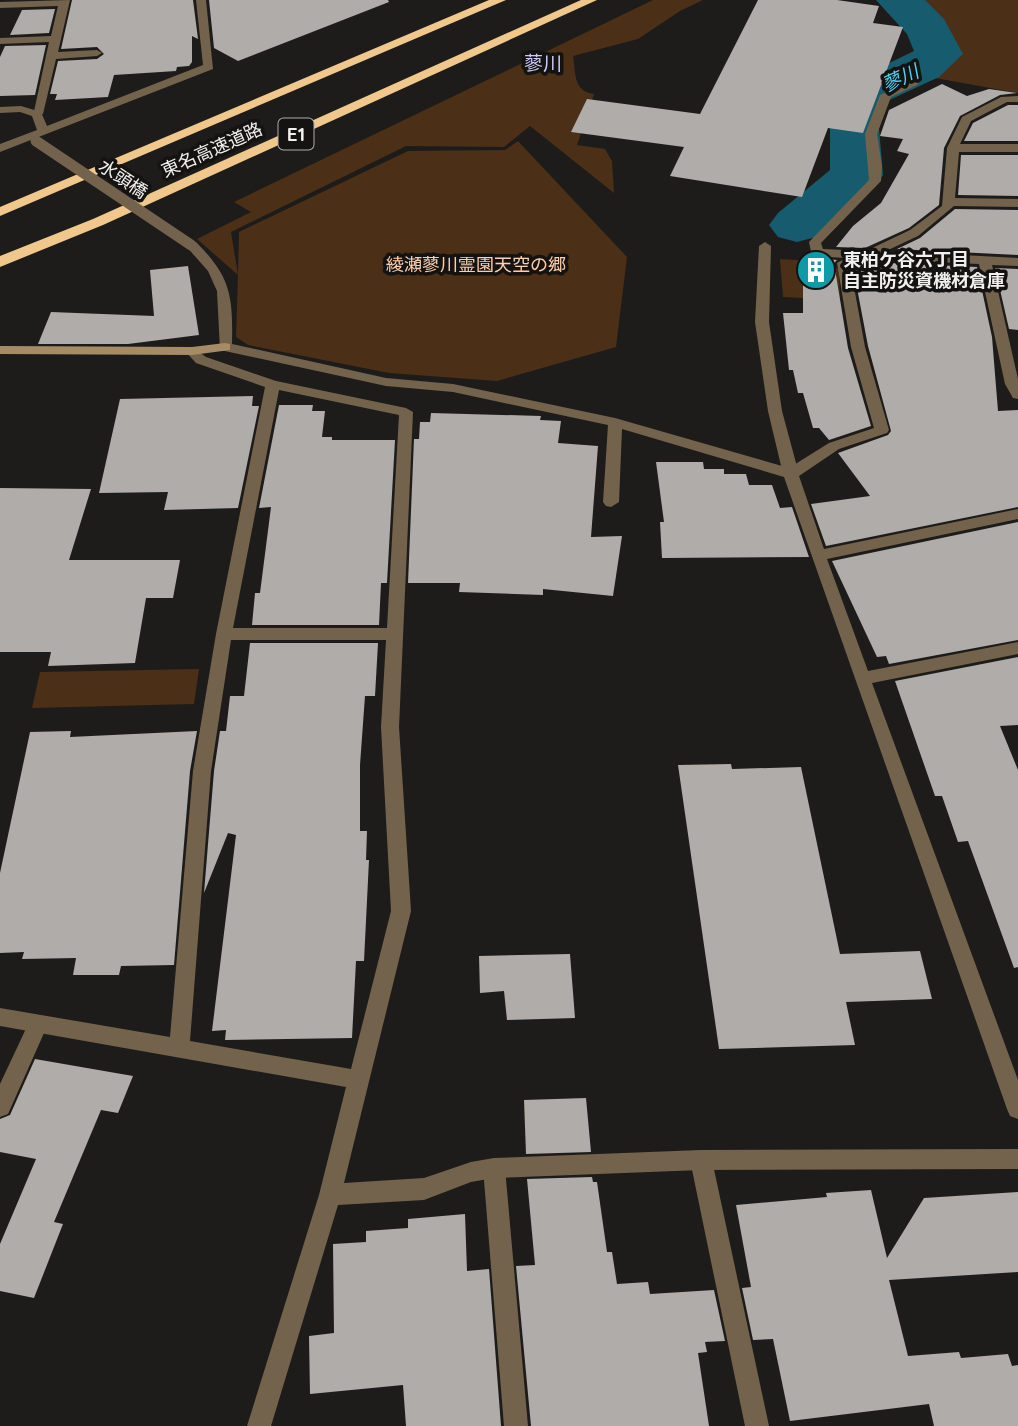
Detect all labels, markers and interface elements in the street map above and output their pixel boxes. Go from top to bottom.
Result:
district label: 蓼川 [524,51,562,75]
water label: 蓼川 [878,58,924,97]
street label: 東名高速道路 [158,117,266,182]
road number: E1 [278,118,314,150]
street label: 水頭橋 [94,154,152,203]
place label: 東柏ケ谷六丁目 自主防災資機材倉庫 [843,248,1005,292]
building icon: 東柏ケ谷六丁目 自主防災資機材倉庫 [795,249,837,291]
park label: 綾瀬蓼川霊園天空の郷 [386,253,566,276]

